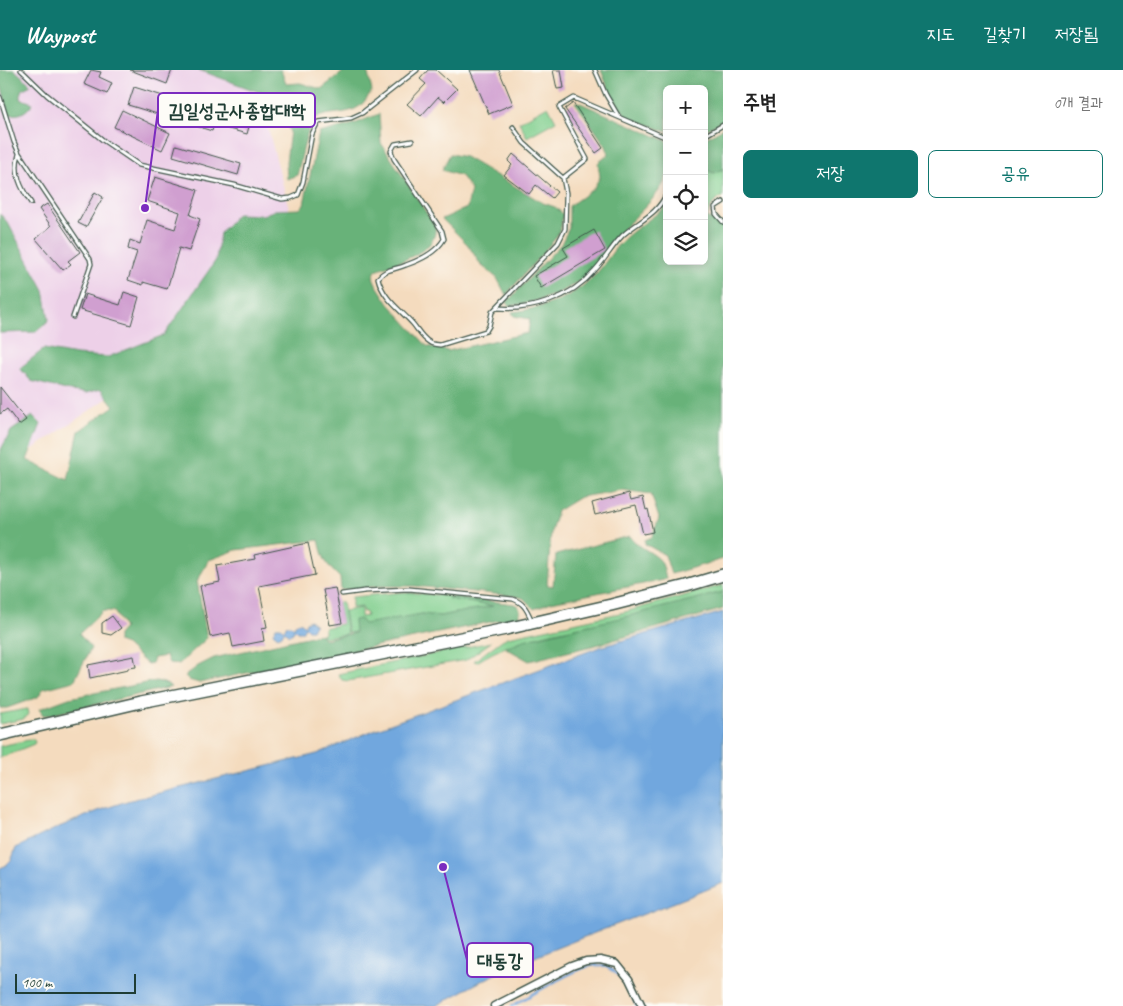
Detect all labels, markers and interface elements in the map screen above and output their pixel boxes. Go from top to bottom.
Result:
text: Waypost [25,20,95,50]
text: 지도 [926,23,955,45]
text: 길찾기 [983,23,1027,45]
text: 저장됨 [1055,23,1098,45]
map controls [663,85,708,265]
button: + [663,85,708,130]
text: 주변 [743,89,777,115]
callout: 김일성군사종합대학 [158,93,315,127]
text: 0개 결과 [1053,93,1103,113]
text: 김일성군사종합대학 [168,99,307,123]
button: − [663,130,708,175]
button: 저장 [743,150,918,198]
button: 공유 [928,150,1103,198]
button: locate [663,175,708,220]
button: layers [663,220,708,265]
callout: 대동강 [467,943,533,977]
text: 대동강 [477,949,524,973]
scale bar [15,971,136,994]
text: 100 m [22,974,52,991]

